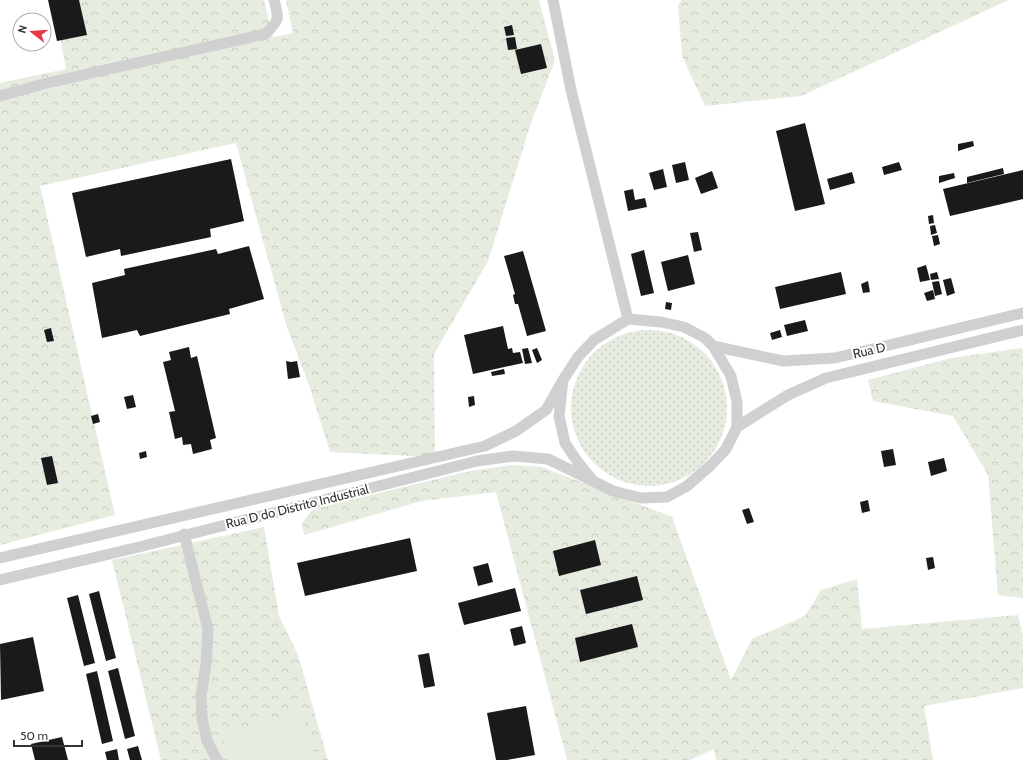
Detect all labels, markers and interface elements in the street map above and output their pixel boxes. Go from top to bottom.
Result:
north arrow [12,12,52,52]
text: N [15,23,30,35]
street label: Rua D [851,338,887,362]
street label: Rua D do Distrito Industrial [224,480,370,532]
scale bar [14,722,82,748]
text: 50 m [20,728,48,743]

